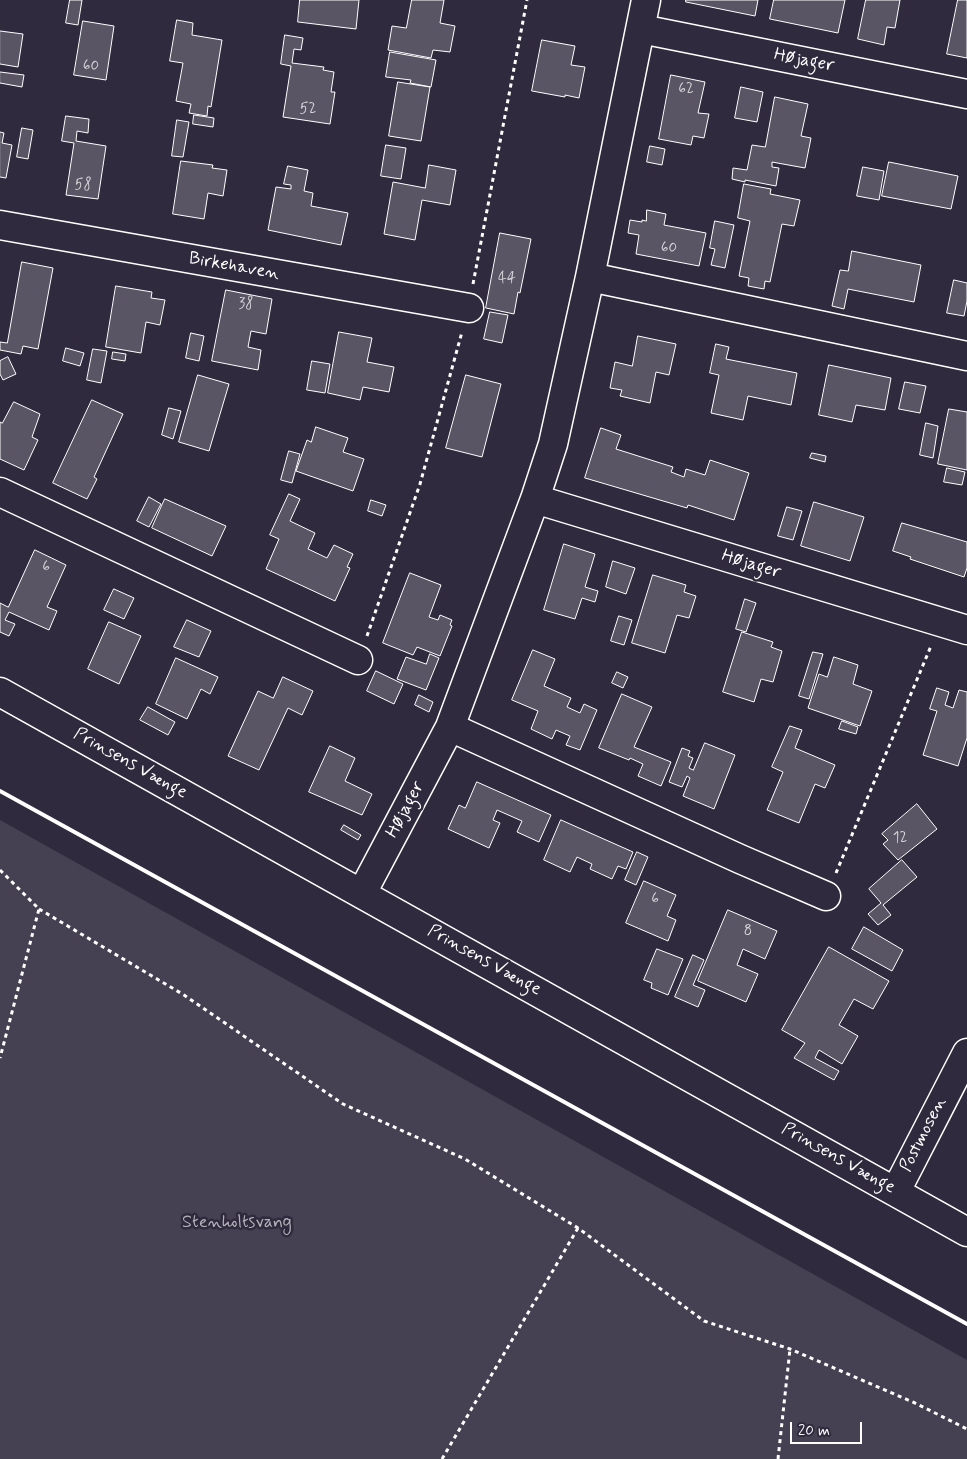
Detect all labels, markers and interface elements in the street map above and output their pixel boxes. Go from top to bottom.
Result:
street label: Højager [772,45,836,77]
house number: 60 [83,58,99,76]
house number: 62 [678,81,694,99]
house number: 52 [300,101,316,119]
house number: 58 [74,177,92,195]
house number: 60 [661,240,677,258]
street label: Birkehaven [187,248,281,286]
house number: 44 [498,270,516,288]
house number: 38 [239,296,253,314]
street label: Højager [719,546,783,584]
house number: 6 [42,559,50,577]
street label: Prinsens Vænge [69,724,191,804]
street label: Højager [382,778,430,842]
house number: 12 [893,830,907,848]
house number: 6 [651,891,659,909]
street label: Prinsens Vænge [423,921,545,1001]
house number: 8 [744,923,752,941]
street label: Postmosen [896,1094,952,1176]
street label: Prinsens Vænge [777,1119,899,1199]
park label: Stenholtsvang [182,1212,292,1234]
scale bar [792,1412,864,1444]
text: 20 m [798,1421,830,1441]

